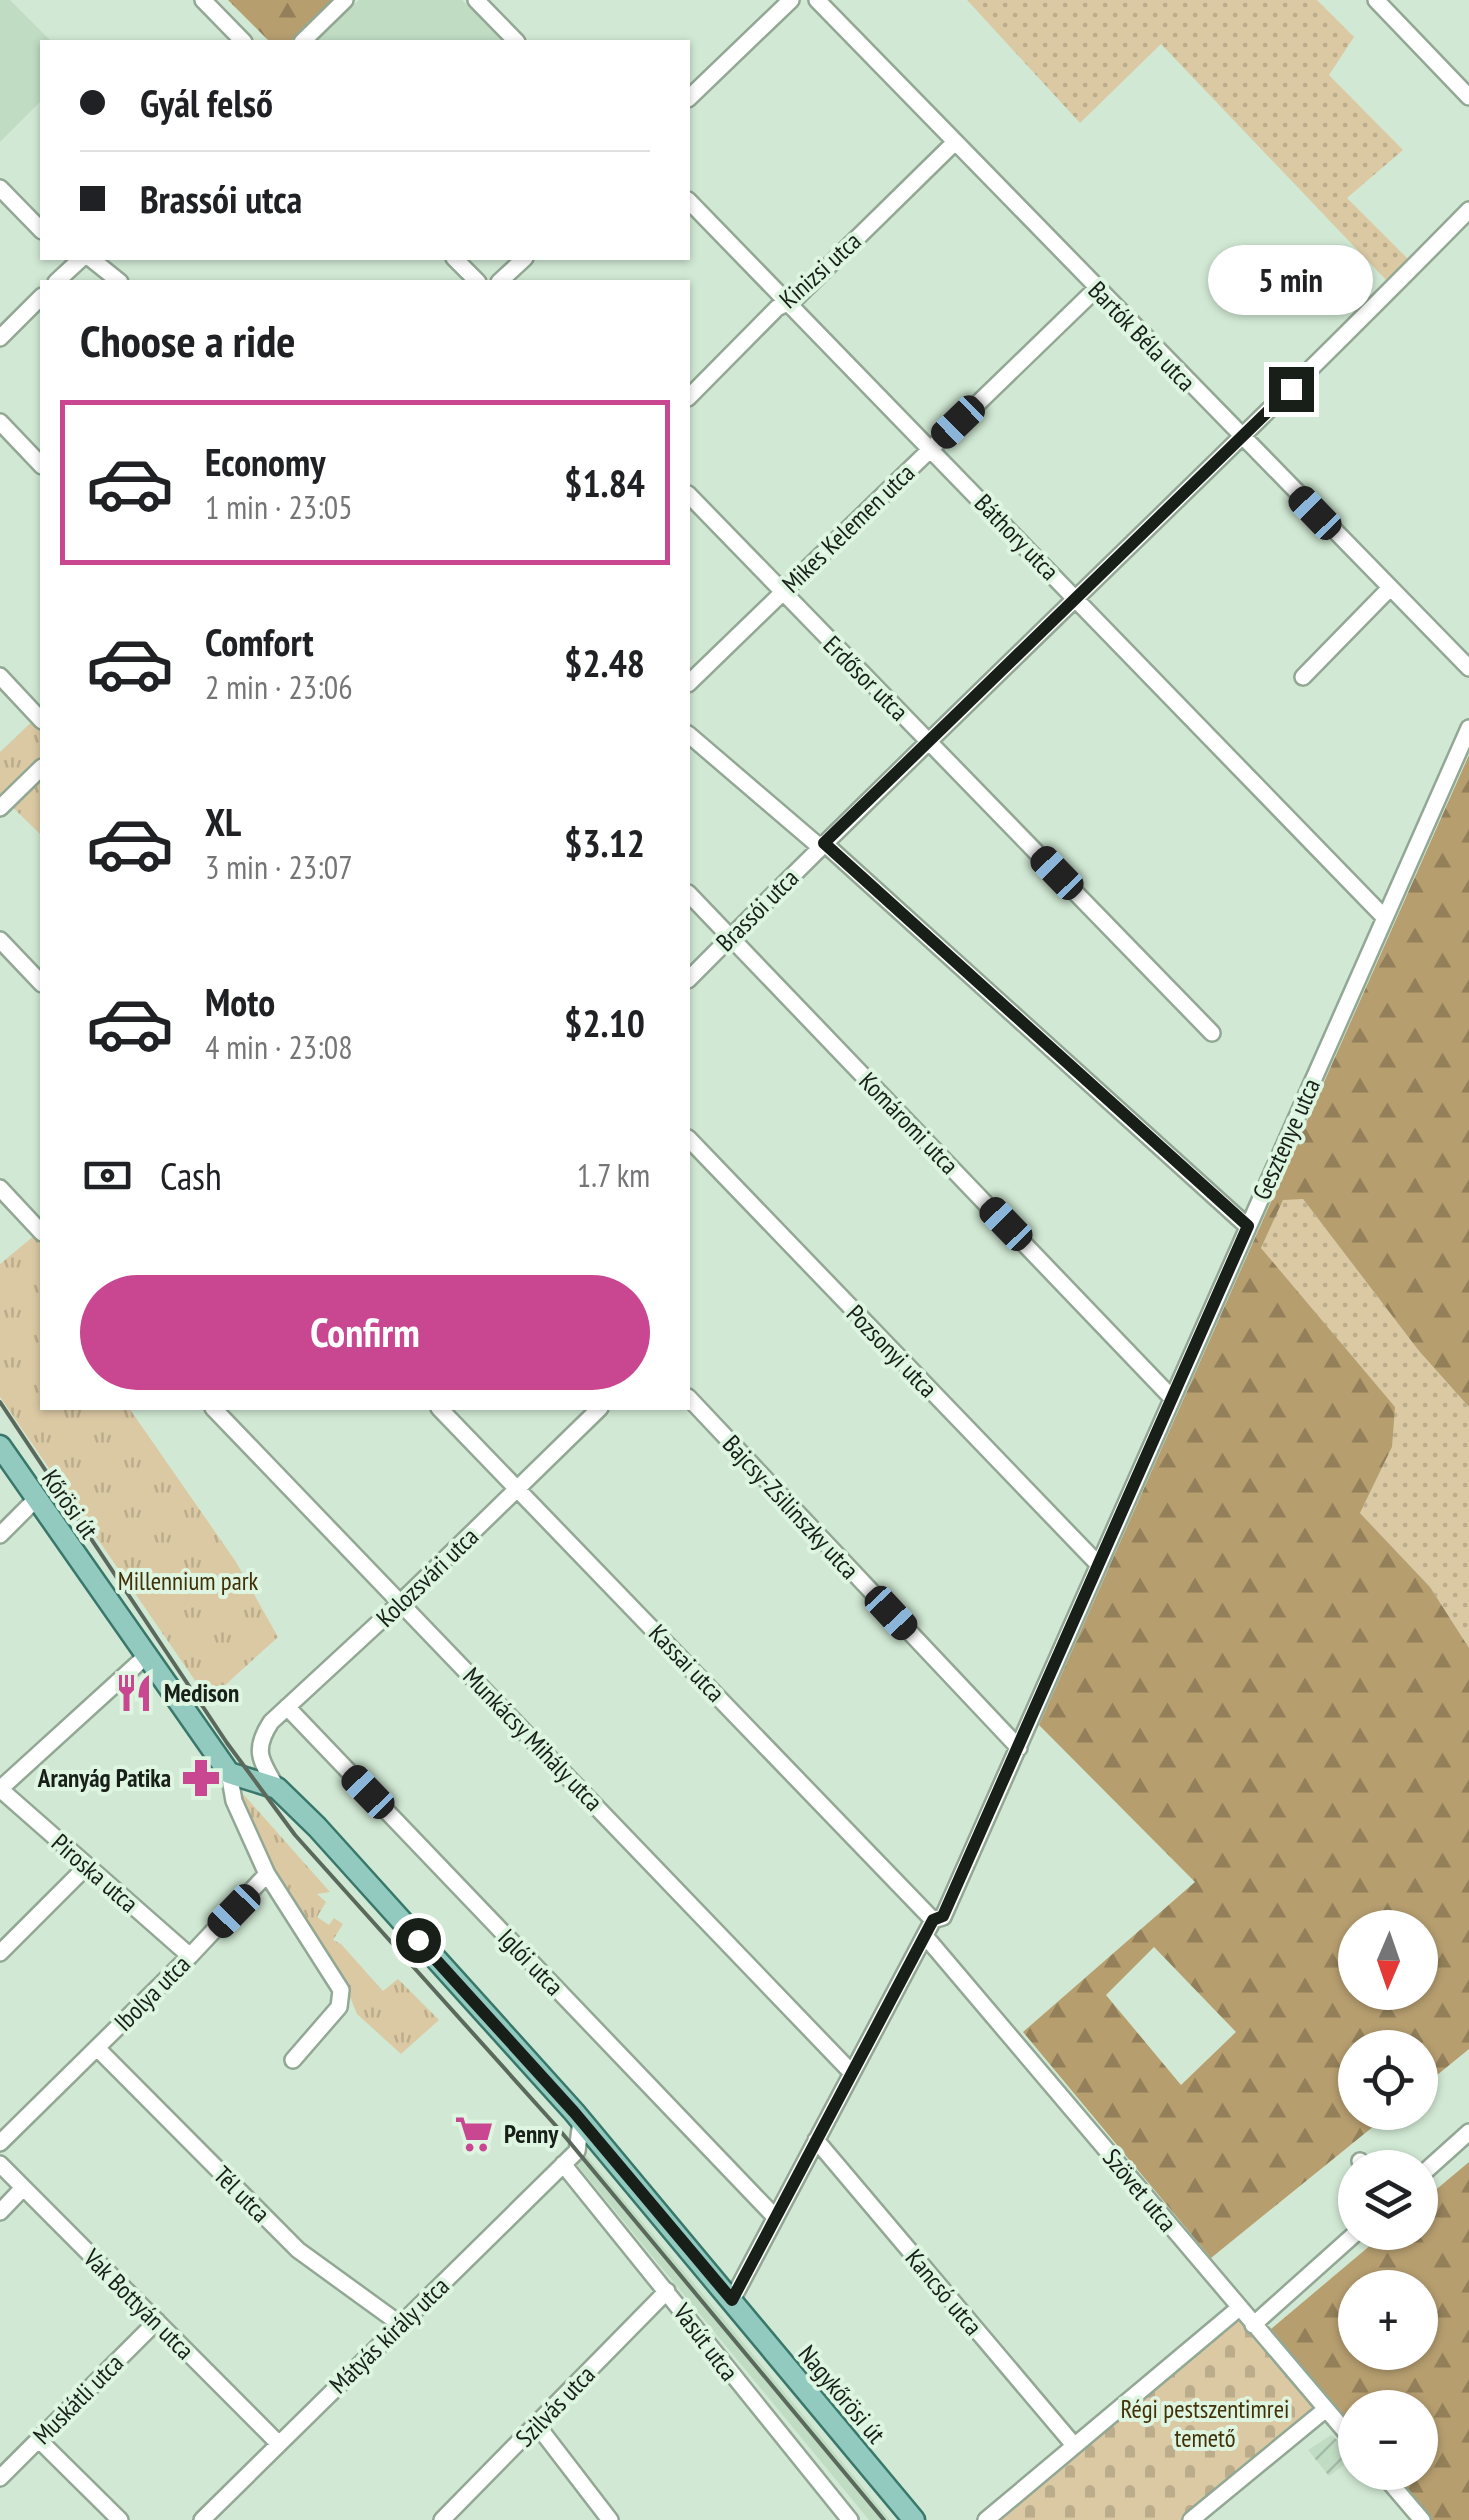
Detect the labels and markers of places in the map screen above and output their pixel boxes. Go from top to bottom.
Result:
restaurant icon: Medison [113,1672,155,1714]
place label: Medison [164,1677,239,1709]
pharmacy icon: Aranyág Patika [180,1757,222,1799]
place label: Aranyág Patika [37,1762,171,1794]
supermarket icon: Penny [453,2113,495,2155]
place label: Penny [504,2118,559,2150]

